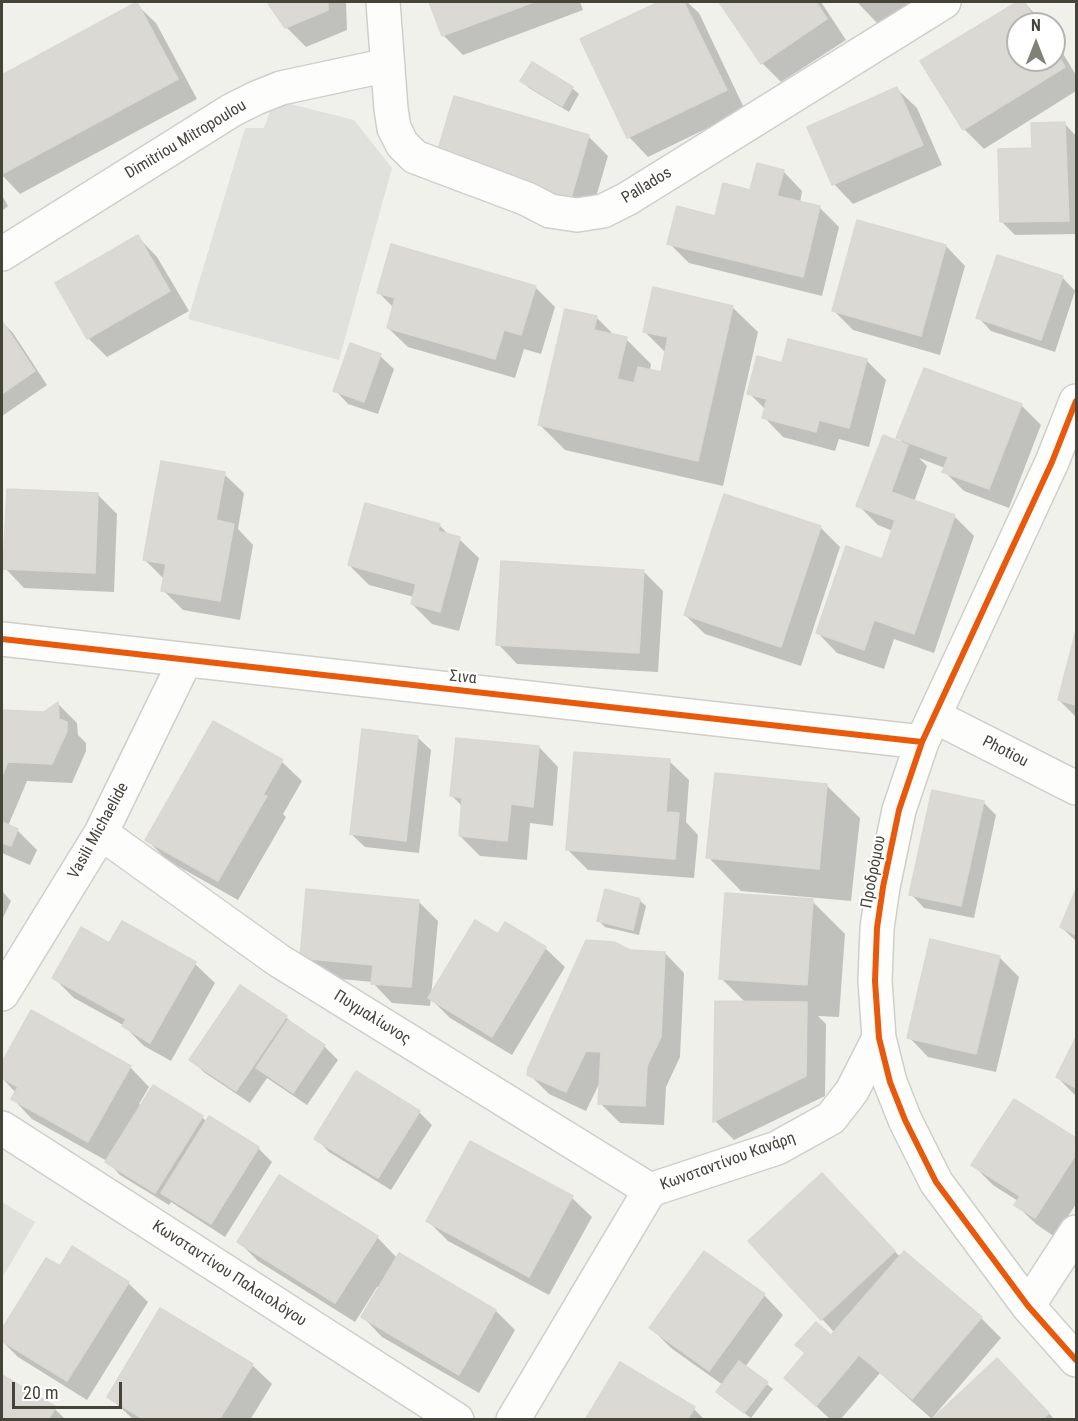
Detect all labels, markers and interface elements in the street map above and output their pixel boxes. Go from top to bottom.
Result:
north arrow [1006,12,1066,72]
text: N [1031,16,1041,35]
street label: Dimitriou Mitropoulou [122,96,250,184]
street label: Pallados [619,164,675,208]
street label: Σινα [448,667,478,689]
street label: Photiou [979,732,1031,772]
street label: Vasili Michaelide [65,780,133,882]
street label: Προδρόμου [858,834,890,910]
street label: Πυγμαλίωνος [330,987,414,1049]
street label: Κωνσταντίνου Κανάρη [658,1129,798,1195]
street label: Κωνσταντίνου Παλαιολόγου [148,1217,310,1331]
scale bar [15,1370,124,1408]
text: 20 m [23,1382,58,1403]

